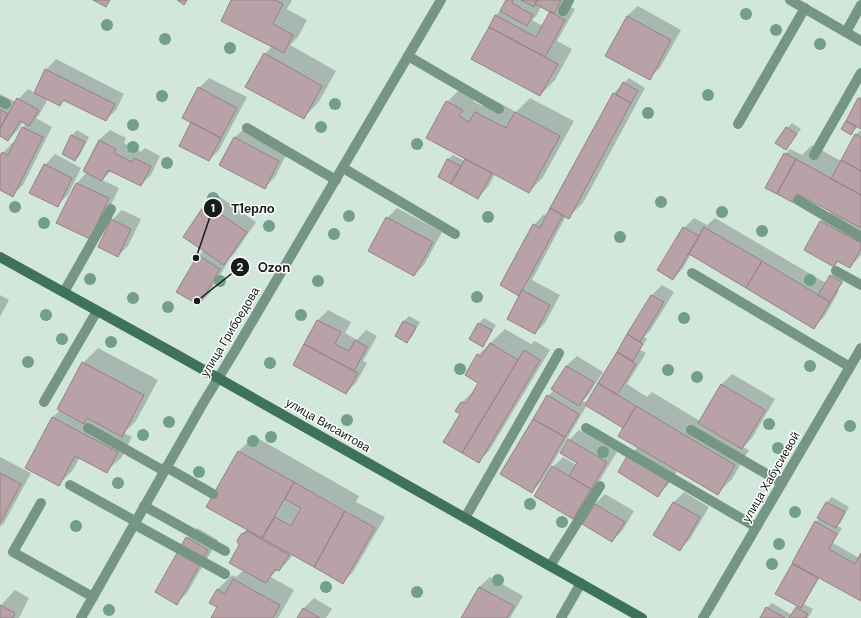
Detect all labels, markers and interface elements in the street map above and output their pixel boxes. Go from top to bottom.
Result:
callout: Т1ерло [203,196,283,221]
text: 1 [211,200,215,216]
text: Т1ерло [231,200,275,217]
callout: Ozon [230,254,298,279]
text: 2 [237,259,244,275]
text: Ozon [258,259,290,276]
street label: улица Грибоедова [197,284,263,380]
street label: улица Висаитова [283,394,374,456]
street label: улица Хабусиевой [738,429,804,525]

